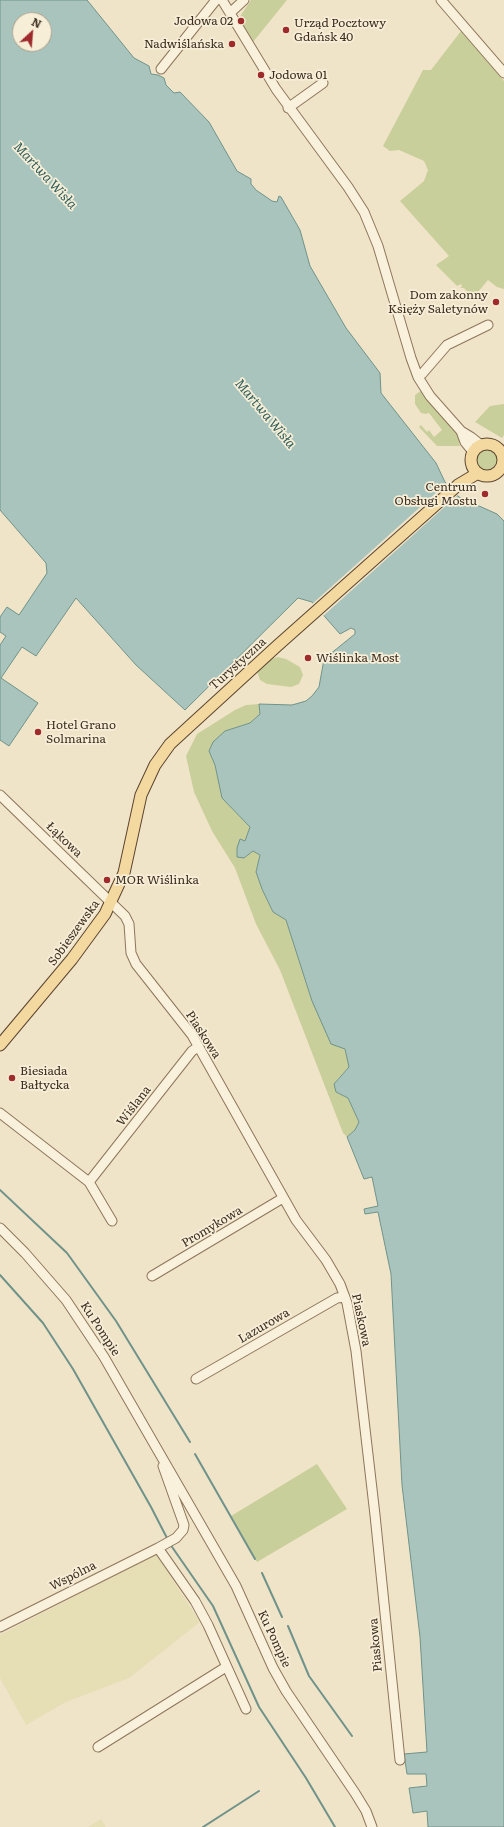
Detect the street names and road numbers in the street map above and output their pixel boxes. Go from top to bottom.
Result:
street label: Turystyczna [207,635,269,693]
street label: Łąkowa [43,819,85,861]
street label: Sobieszewska [45,897,103,969]
street label: Piaskowa [182,1009,224,1061]
street label: Wiślana [114,1083,154,1129]
street label: Promykowa [179,1203,245,1251]
street label: Piaskowa [348,1292,374,1348]
street label: Ku Pompie [77,1299,123,1359]
street label: Lazurowa [236,1306,292,1346]
street label: Wspólna [47,1558,99,1594]
street label: Ku Pompie [254,1608,294,1670]
street label: Piaskowa [366,1618,386,1672]

